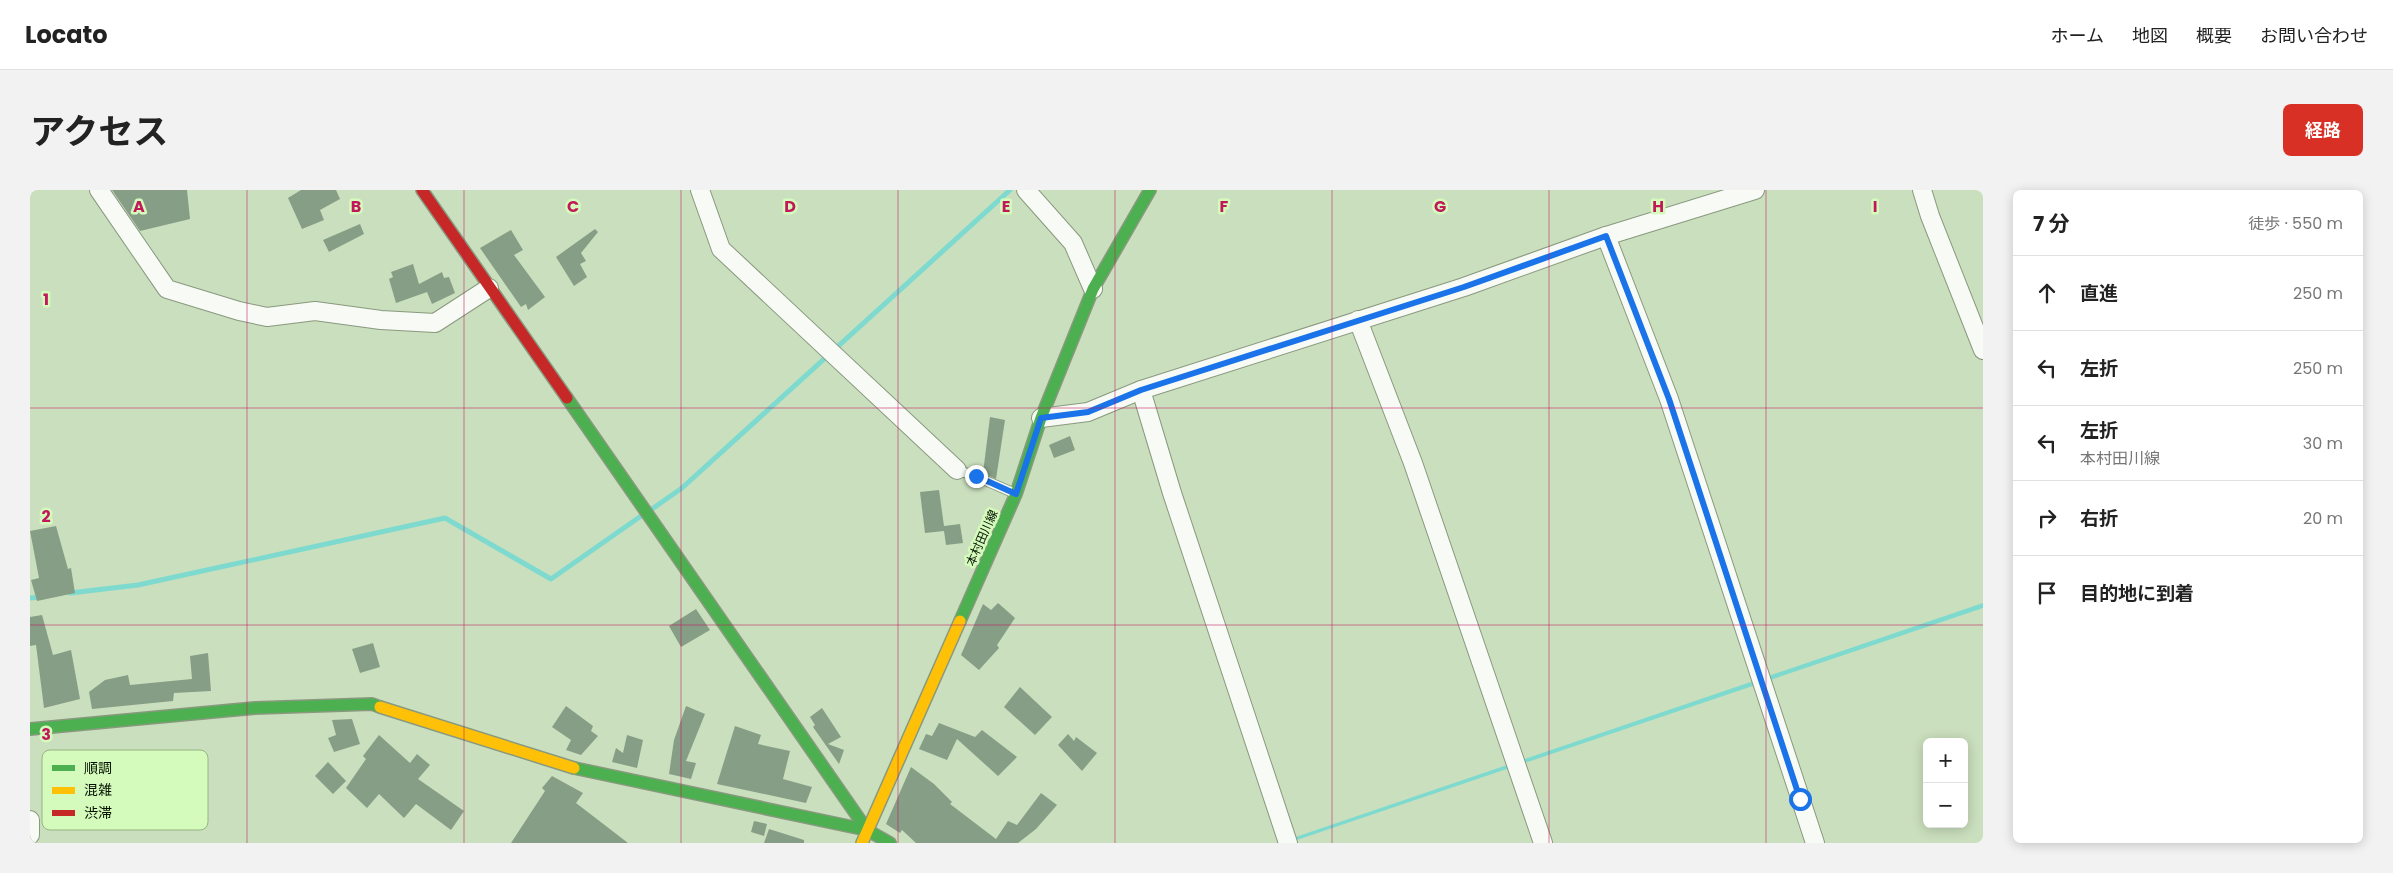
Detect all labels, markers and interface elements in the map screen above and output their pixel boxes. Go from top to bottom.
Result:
text: Locato [25,18,108,51]
text: ホーム [2051,23,2104,48]
text: 地図 [2132,23,2168,48]
text: 概要 [2196,23,2232,48]
text: お問い合わせ [2260,23,2368,48]
button: 経路 [2283,104,2363,156]
text: アクセス [30,107,168,156]
text: A [133,195,145,218]
text: B [351,195,361,218]
text: C [567,195,579,218]
text: D [784,195,796,218]
text: E [1002,195,1010,218]
text: F [1220,195,1229,218]
text: G [1434,195,1446,218]
text: H [1652,195,1664,218]
text: I [1873,195,1877,218]
text: 7 分 [2033,209,2070,238]
text: 徒歩 · 550 m [2248,212,2343,235]
icon: ahead [2033,279,2061,307]
text: 直進 [2080,280,2118,307]
text: 250 m [2293,282,2343,305]
text: 1 [43,288,49,311]
icon: left [2033,354,2061,382]
text: 左折 [2080,355,2118,382]
text: 250 m [2293,357,2343,380]
text: 左折 [2080,417,2118,444]
icon: left [2033,429,2061,457]
text: 30 m [2303,432,2343,455]
text: 本村田川線 [2080,447,2160,470]
route end [965,465,988,488]
icon: right [2033,504,2061,532]
text: 2 [41,505,51,528]
text: 右折 [2080,505,2118,532]
street label: 本村田川線 [962,507,1002,569]
text: 20 m [2303,507,2343,530]
icon: arrive [2033,579,2061,607]
text: 目的地に到着 [2080,580,2194,607]
text: 3 [41,723,51,746]
map controls [1923,738,1968,828]
button: + [1923,738,1968,783]
legend [42,750,208,830]
text: 順調 [84,758,112,778]
text: 混雑 [84,780,112,800]
button: − [1923,783,1968,828]
route start [1789,788,1812,811]
text: 渋滞 [84,803,112,823]

